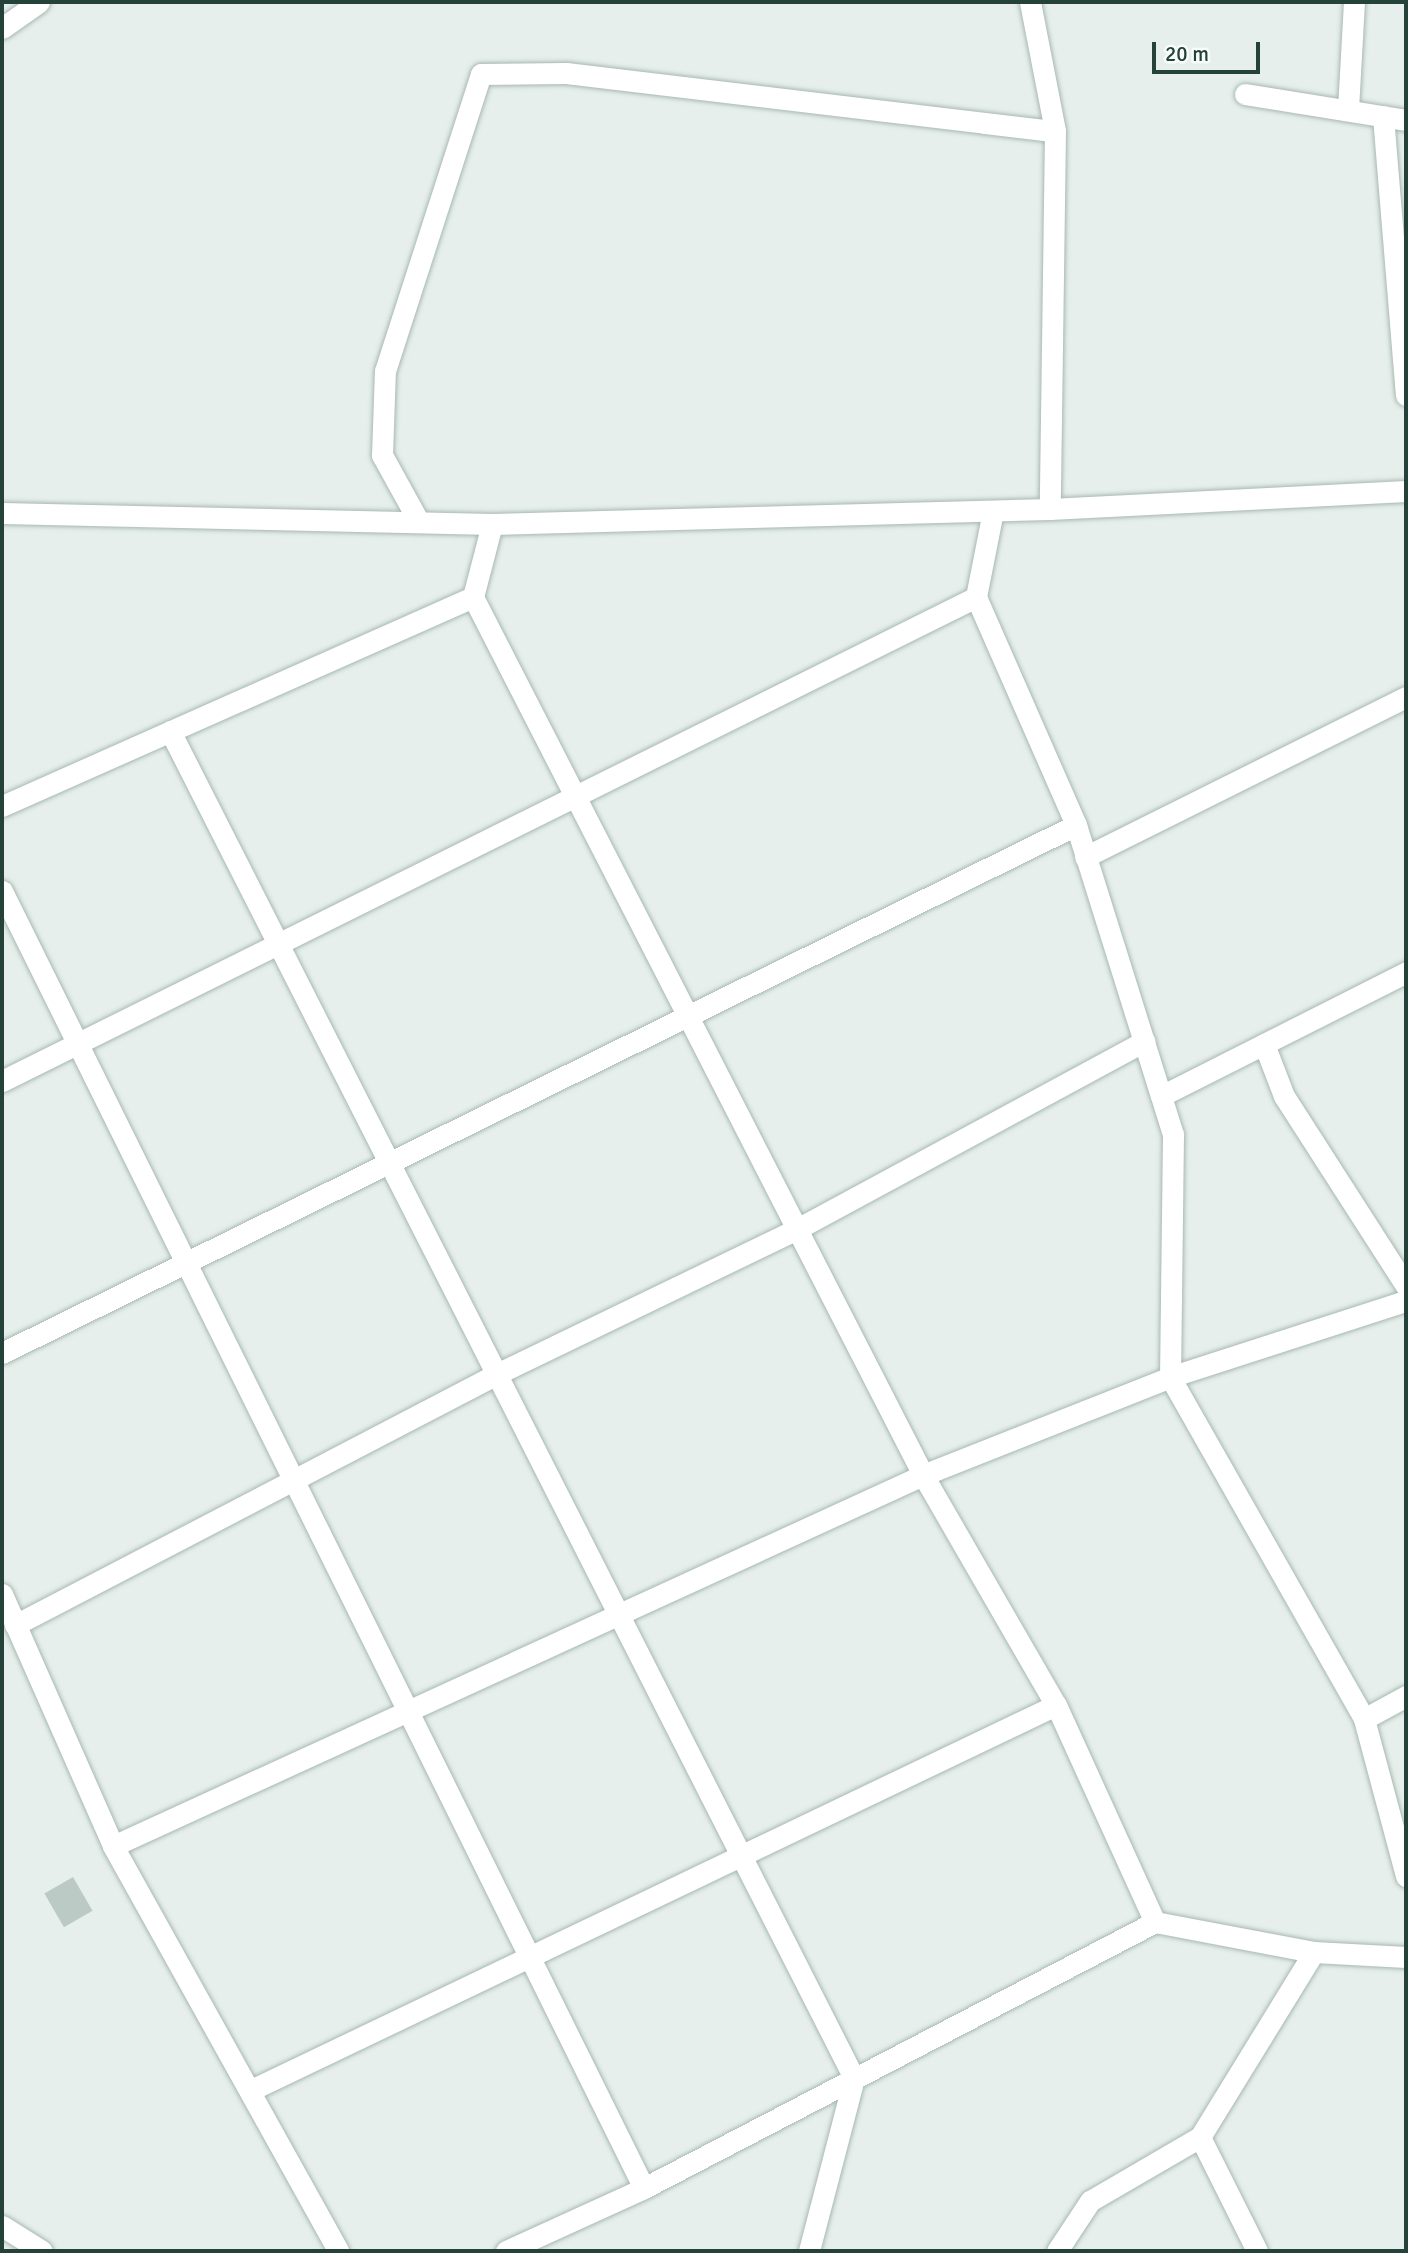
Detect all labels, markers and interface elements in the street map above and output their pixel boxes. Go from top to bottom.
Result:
scale bar [1156,28,1264,72]
text: 20 m [1165,41,1209,67]

